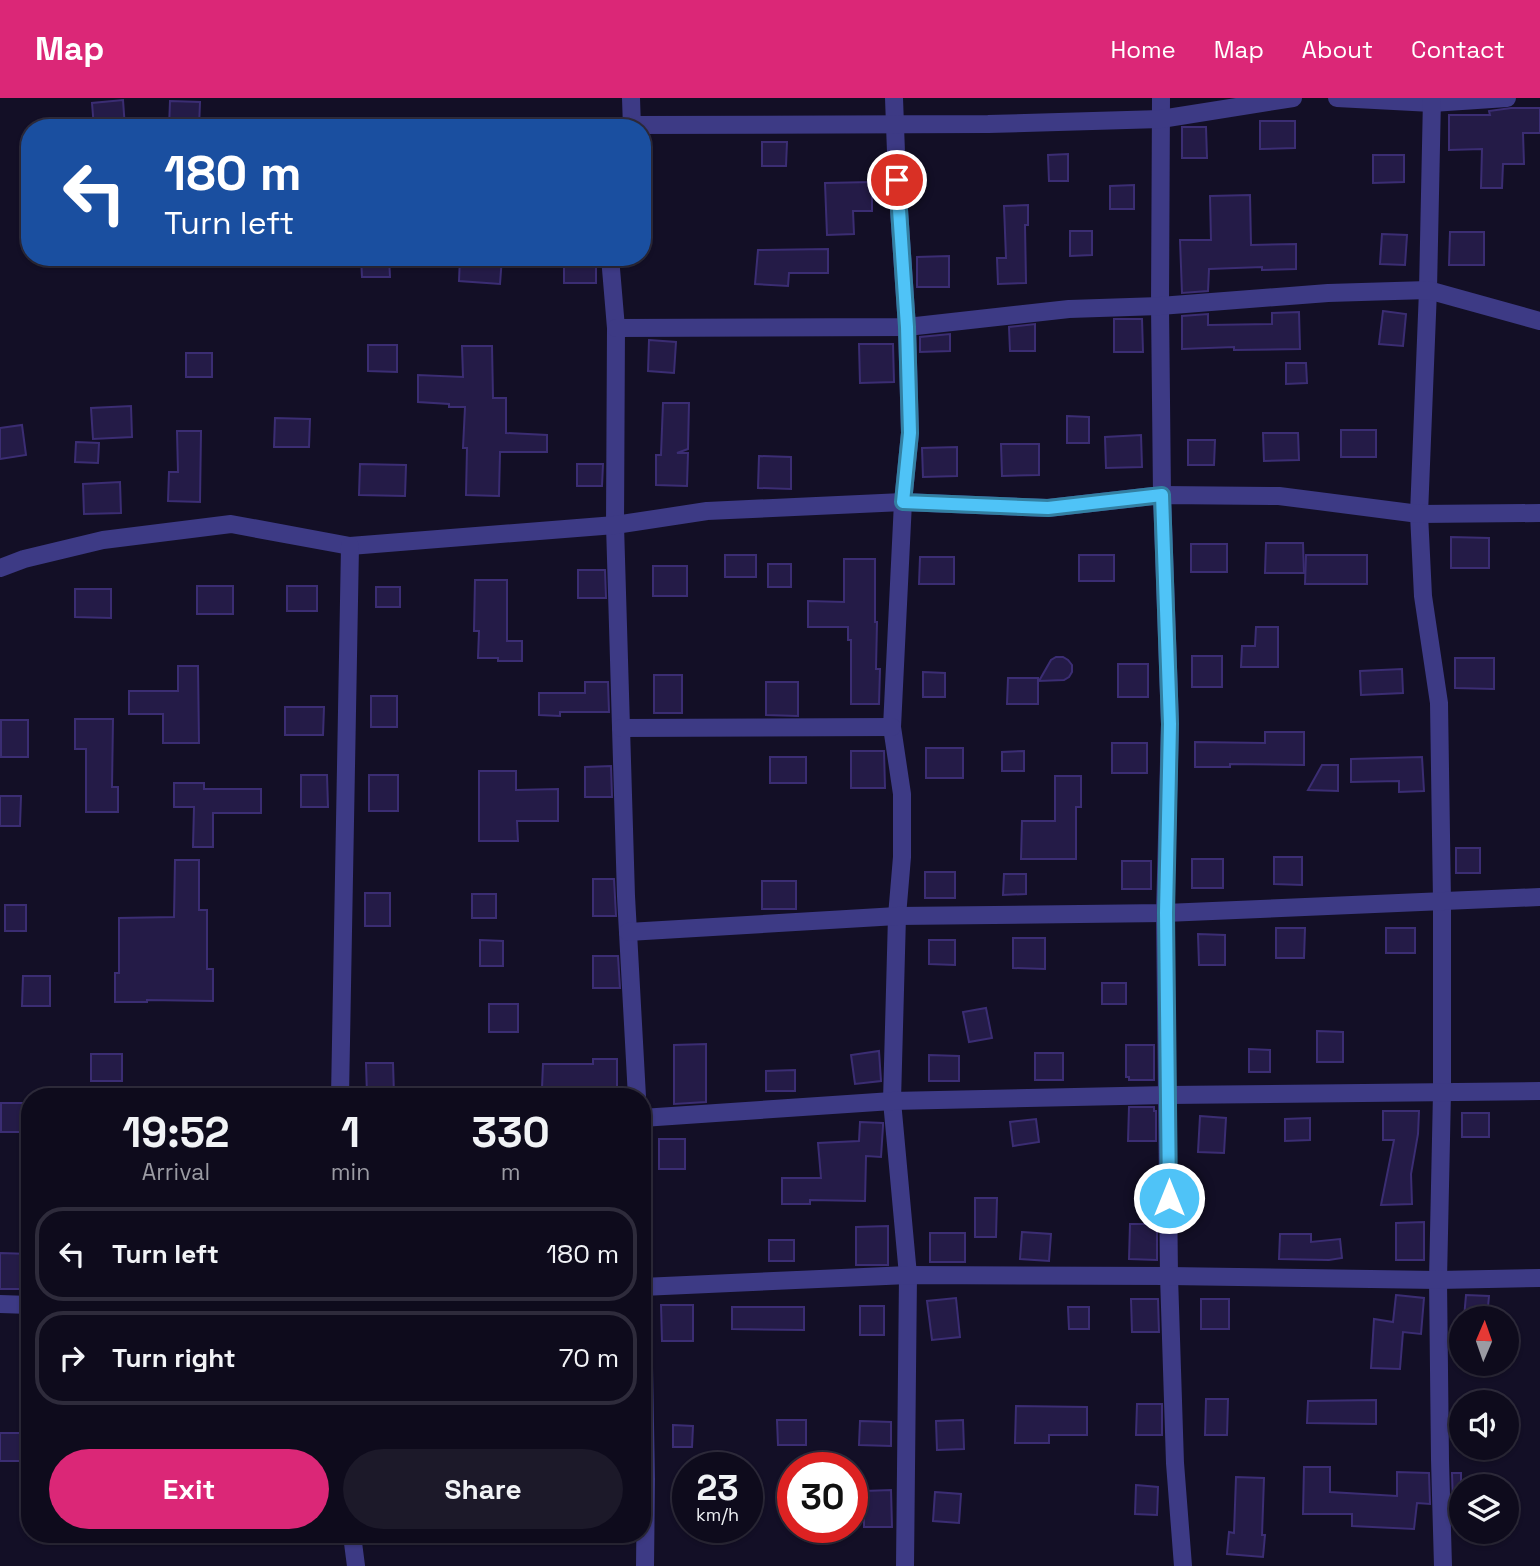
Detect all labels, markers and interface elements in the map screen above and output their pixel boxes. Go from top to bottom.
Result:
text: Map [35,28,104,70]
text: Home [1110,34,1176,65]
text: Map [1214,34,1264,65]
text: About [1302,34,1373,65]
text: Contact [1411,34,1505,65]
text: 180 m [164,142,302,204]
icon: left [49,147,140,238]
pin [867,150,927,210]
icon: arrive [878,161,916,199]
text: Turn left [164,203,294,243]
text: 19:52 [122,1106,230,1159]
text: 1 [341,1106,360,1159]
text: 330 [471,1106,550,1159]
text: Arrival [142,1157,210,1187]
text: min [331,1157,370,1187]
text: m [501,1157,520,1187]
position arrow [1132,1161,1206,1235]
icon: left [53,1235,91,1273]
text: Turn left [112,1237,219,1271]
text: 180 m [546,1237,619,1271]
north arrow [1449,1306,1519,1376]
map controls [1449,1306,1519,1544]
icon: right [53,1339,91,1377]
text: Turn right [112,1341,236,1375]
text: 70 m [559,1341,619,1375]
button: sound [1449,1390,1519,1460]
button: Exit [49,1449,329,1529]
button: Share [343,1449,623,1529]
speed limit sign: 30 [777,1452,868,1543]
text: 23 [696,1466,739,1510]
button: layers [1449,1474,1519,1544]
text: km/h [696,1503,739,1526]

